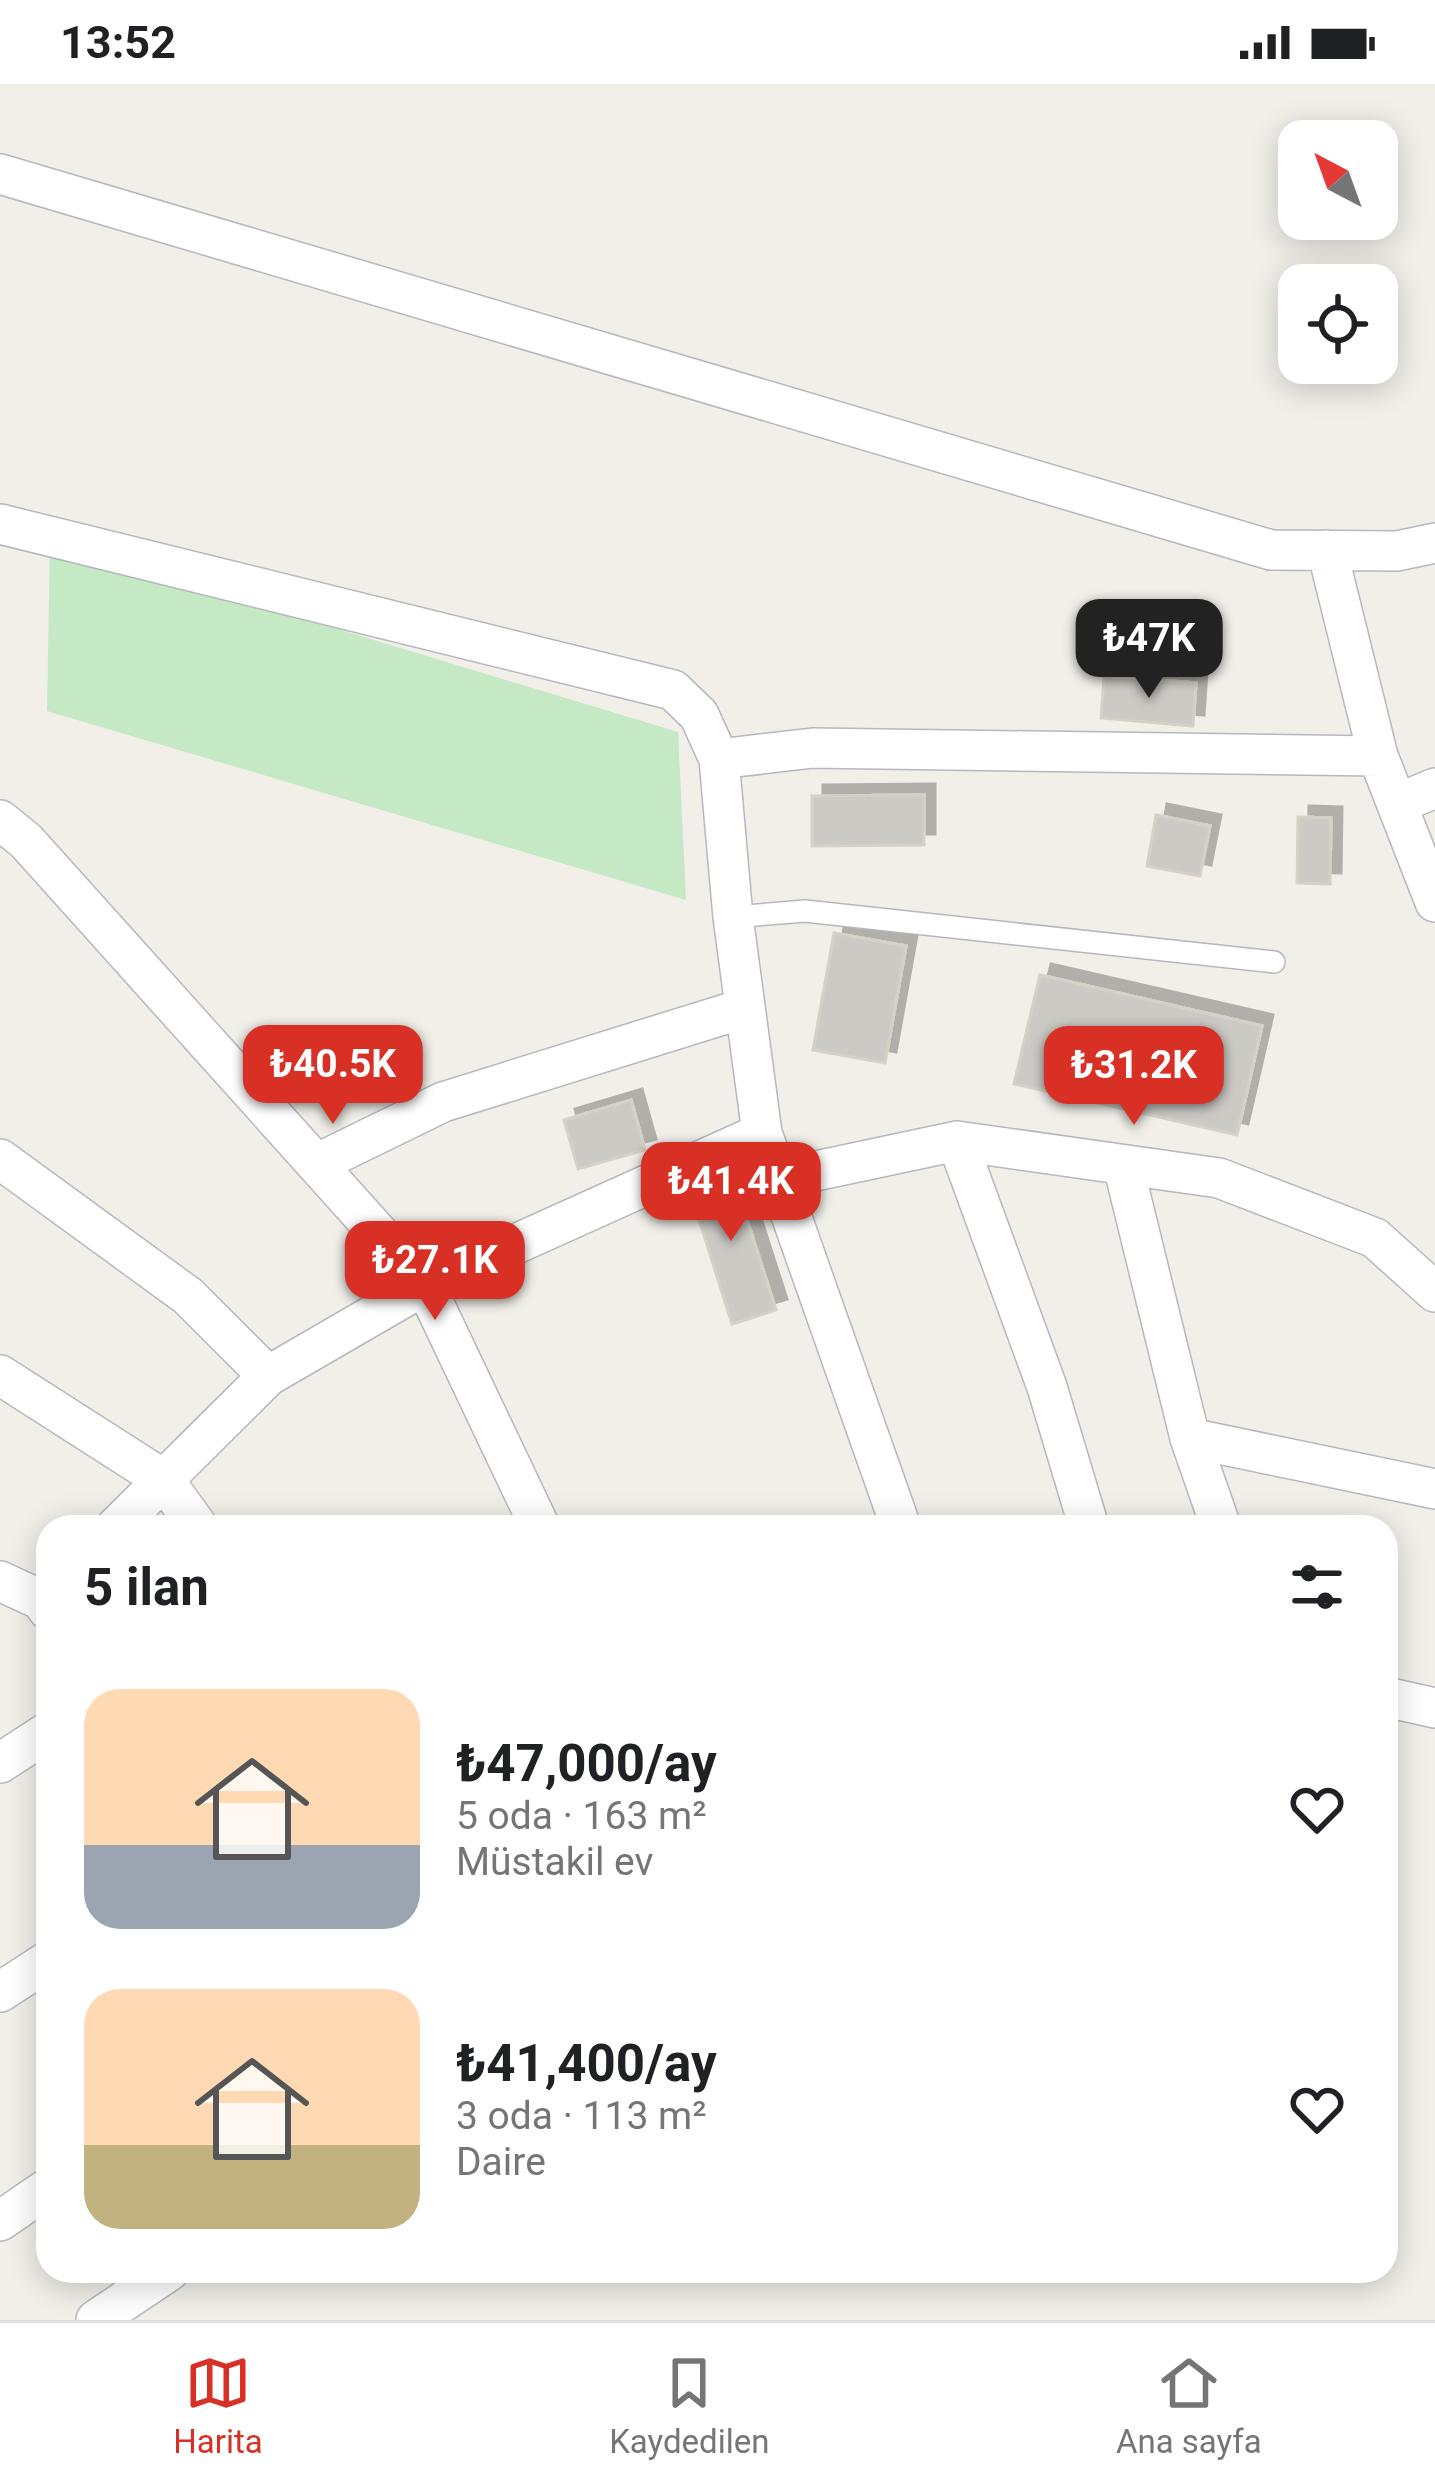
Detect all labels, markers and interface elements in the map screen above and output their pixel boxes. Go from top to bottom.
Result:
text: 13:52 [60,16,176,69]
north arrow [1278,120,1398,240]
map controls [1278,120,1398,384]
button: locate [1278,264,1398,384]
pin: ₺47K [1078,599,1220,701]
text: ₺47K [1103,615,1195,661]
pin: ₺40.5K [235,1025,431,1127]
pin: ₺31.2K [1036,1026,1232,1128]
text: ₺40.5K [270,1041,396,1087]
text: ₺31.2K [1071,1042,1197,1088]
pin: ₺41.4K [633,1142,829,1244]
text: ₺41.4K [668,1158,794,1204]
pin: ₺27.1K [337,1221,533,1323]
text: ₺27.1K [372,1237,498,1283]
icon: filters [1284,1554,1350,1620]
text: 5 ilan [84,1558,209,1617]
text: ₺47,000/ay [456,1734,717,1793]
icon: home [180,1737,324,1881]
icon: heart [1284,1776,1350,1842]
text: 5 oda · 163 m² [456,1793,707,1839]
text: Müstakil ev [456,1839,653,1885]
text: ₺41,400/ay [456,2034,717,2093]
icon: home [180,2037,324,2181]
icon: heart [1284,2076,1350,2142]
text: 3 oda · 113 m² [456,2093,707,2139]
text: Daire [456,2139,546,2185]
tab: Harita [173,2350,263,2461]
tab: Kaydedilen [609,2350,769,2461]
tab: Ana sayfa [1116,2350,1262,2461]

